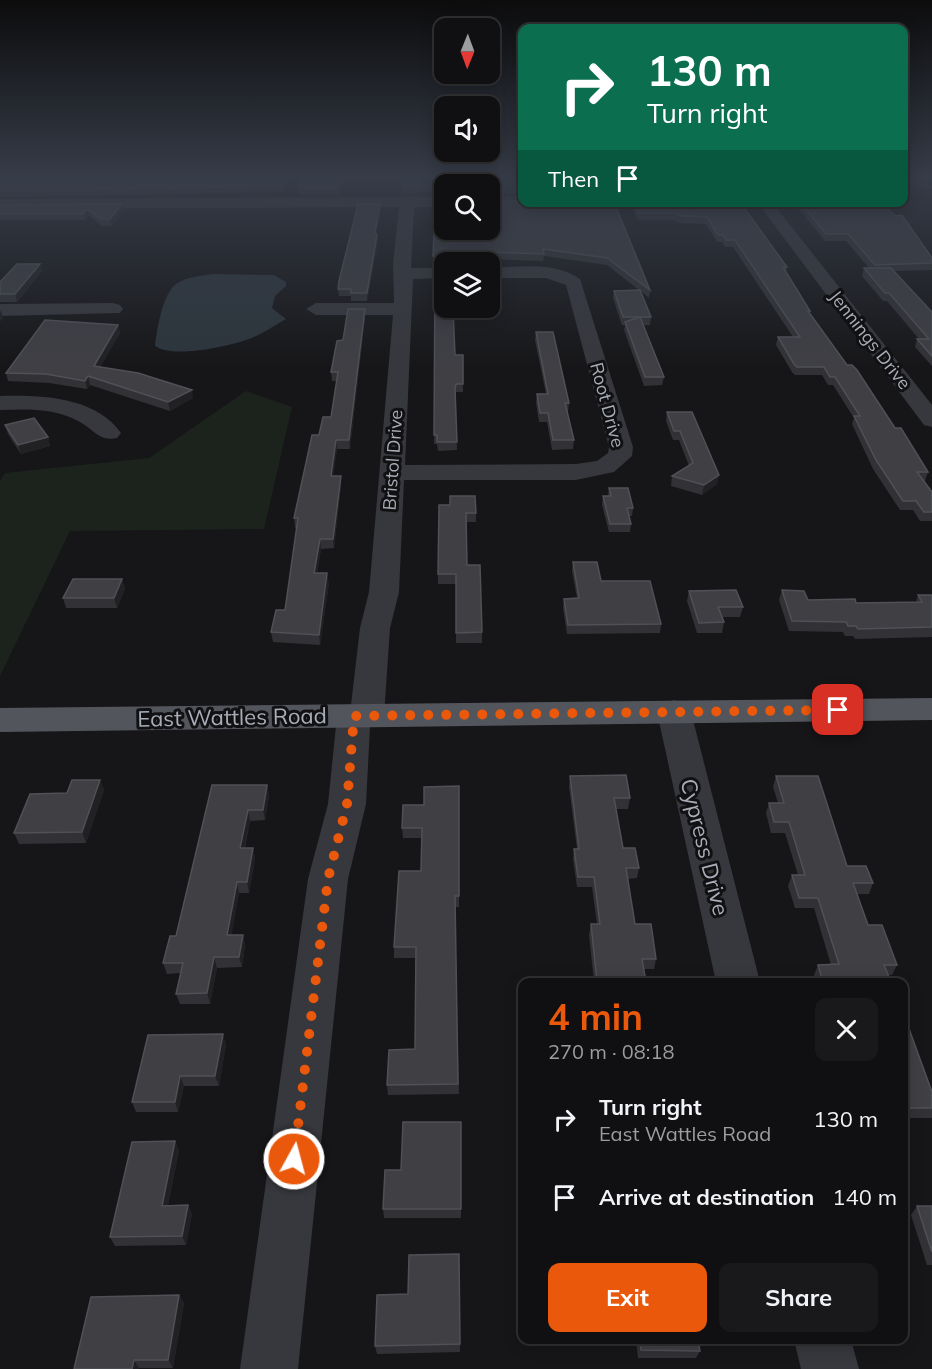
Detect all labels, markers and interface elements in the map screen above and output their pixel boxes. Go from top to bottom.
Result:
north arrow [434,18,500,84]
map controls [434,18,500,318]
text: 130 m [647,44,772,97]
icon: right [548,48,626,126]
button: sound [434,96,500,162]
text: Turn right [647,96,767,130]
icon: arrive [611,162,644,195]
text: Then [548,165,599,193]
button: search [434,174,500,240]
button: layers [434,252,500,318]
street label: Jennings Drive [825,285,916,394]
street label: Root Drive [585,360,630,450]
street label: Bristol Drive [378,409,407,511]
pin [812,684,863,735]
icon: arrive [821,693,854,726]
street label: East Wattles Road [137,701,327,733]
street label: Cypress Drive [674,776,736,918]
text: 4 min [548,994,643,1039]
button: close [815,998,878,1061]
text: 270 m · 08:18 [548,1039,674,1064]
text: Turn right [599,1093,702,1121]
icon: right [548,1103,581,1136]
text: 130 m [813,1105,878,1133]
text: East Wattles Road [599,1121,771,1146]
position arrow [262,1127,326,1191]
icon: arrive [548,1181,581,1214]
text: Arrive at destination [599,1183,814,1211]
text: 140 m [832,1183,897,1211]
button: Exit [548,1263,707,1332]
button: Share [719,1263,878,1332]

